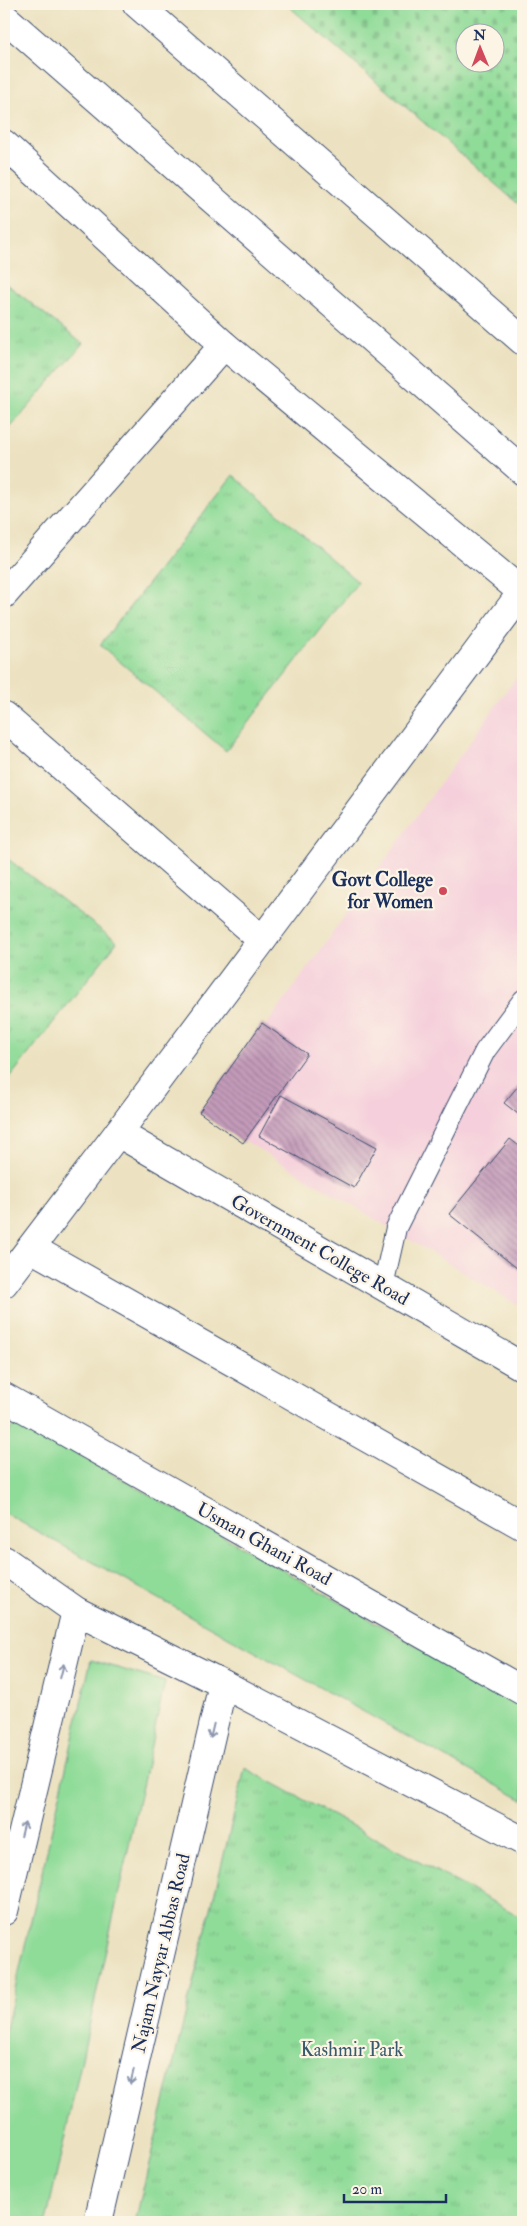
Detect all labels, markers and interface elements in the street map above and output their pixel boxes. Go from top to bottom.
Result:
north arrow [454,22,504,72]
text: N [472,27,487,44]
place label: Govt College for Women [332,868,433,914]
marker: Govt College for Women [437,885,449,897]
street label: Government College Road [227,1189,414,1311]
street label: Usman Ghani Road [192,1497,336,1591]
one-way arrow [57,1664,67,1680]
one-way arrow [207,1723,216,1739]
one-way arrow [19,1822,28,1838]
street label: Najam Nayyar Abbas Road [126,1850,196,2055]
park label: Kashmir Park [301,2038,403,2062]
one-way arrow [127,2068,136,2084]
scale bar [344,2171,447,2203]
text: 20 m [352,2180,382,2199]

